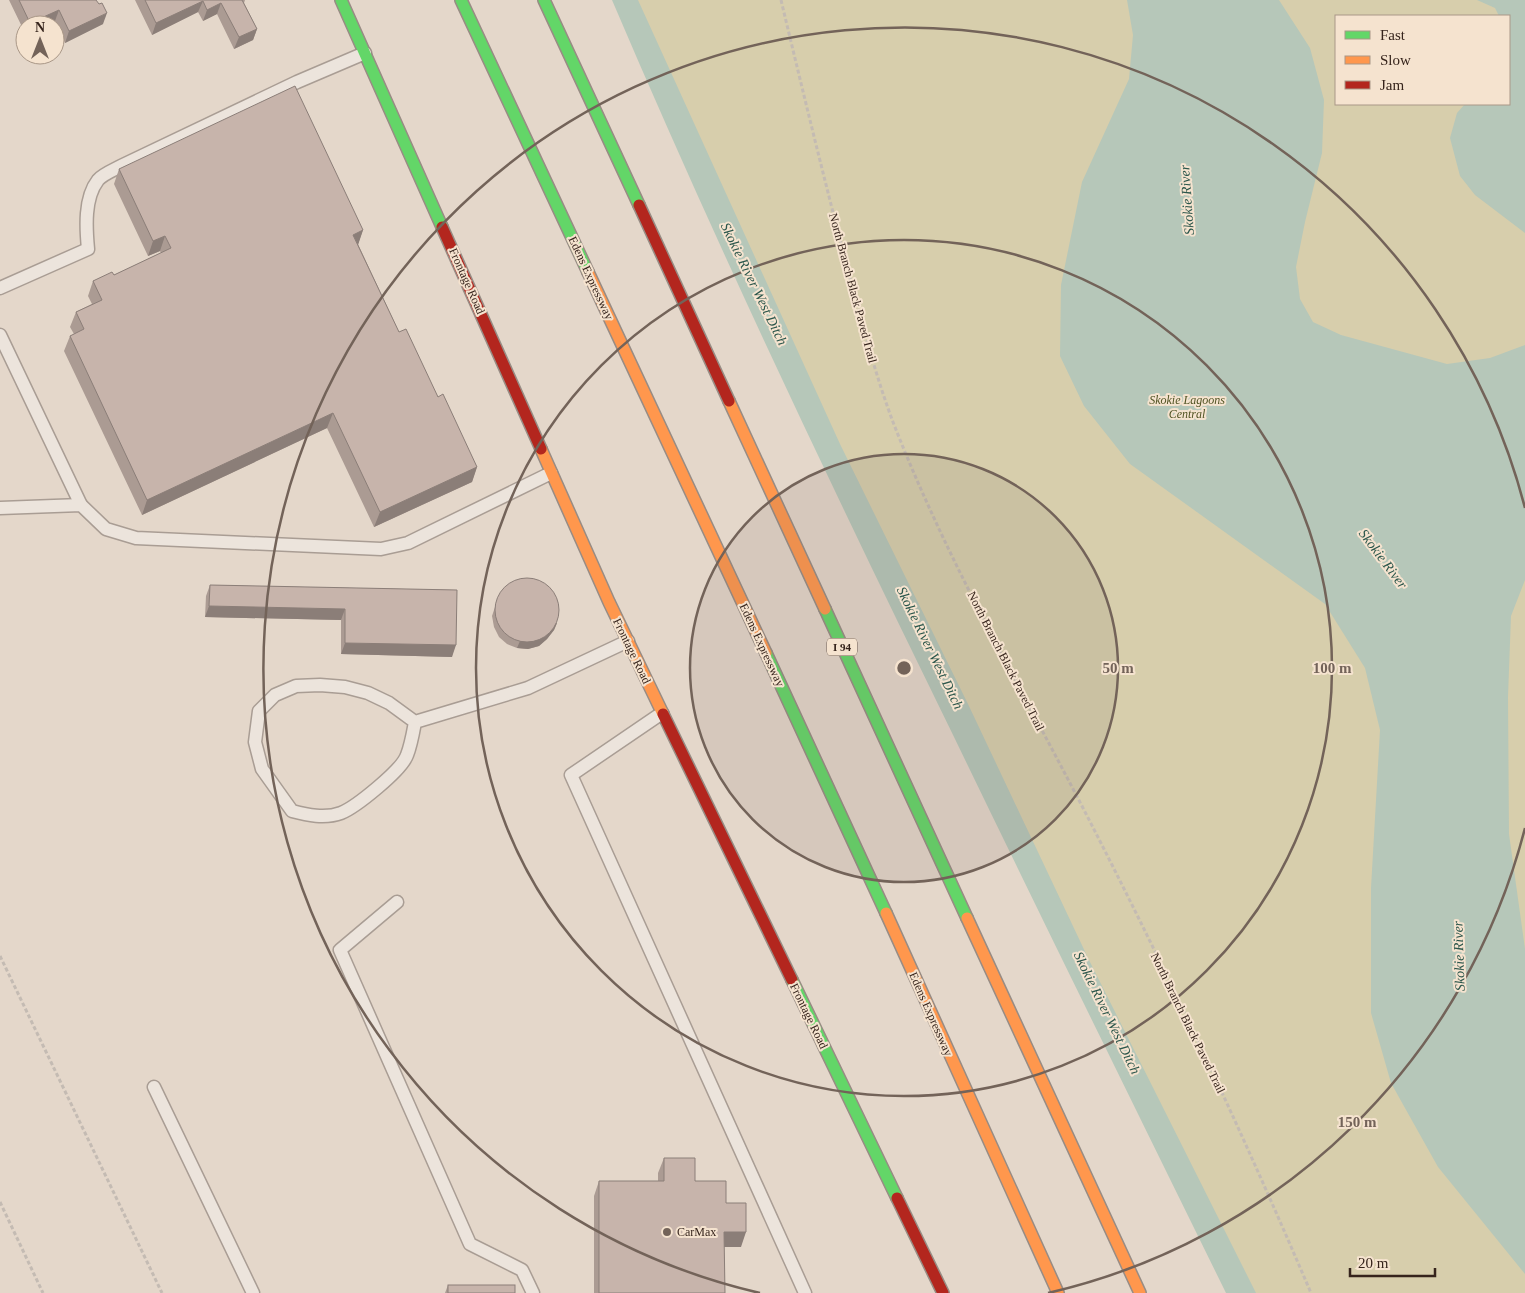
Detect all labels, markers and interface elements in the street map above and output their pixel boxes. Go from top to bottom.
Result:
north arrow [15,15,65,65]
legend [1335,15,1510,105]
text: N [35,20,45,35]
text: Fast [1380,27,1406,43]
text: Slow [1380,52,1411,68]
text: Jam [1380,77,1404,93]
water label: Skokie River [1177,164,1197,236]
street label: North Branch Black Paved Trail [826,211,880,365]
water label: Skokie River West Ditch [718,220,790,348]
street label: Edens Expressway [566,234,616,322]
street label: Frontage Road [446,246,488,316]
park label: Skokie Lagoons Central [1149,393,1225,421]
water label: Skokie River [1356,526,1410,592]
water label: Skokie River West Ditch [894,584,966,712]
street label: North Branch Black Paved Trail [965,589,1048,734]
street label: Edens Expressway [737,601,787,689]
street label: Frontage Road [610,616,654,686]
road number: I 94 [827,638,857,656]
centre of rings [895,659,913,677]
text: 50 m [1102,660,1134,676]
text: 100 m [1313,660,1352,676]
water label: Skokie River [1450,920,1468,991]
water label: Skokie River West Ditch [1071,949,1143,1077]
street label: North Branch Black Paved Trail [1148,950,1228,1096]
street label: Edens Expressway [906,970,956,1058]
street label: Frontage Road [787,981,831,1051]
text: 150 m [1338,1114,1377,1130]
place label: CarMax [677,1225,716,1239]
marker: CarMax [661,1226,673,1238]
scale bar [1350,1246,1435,1278]
text: 20 m [1358,1255,1389,1271]

